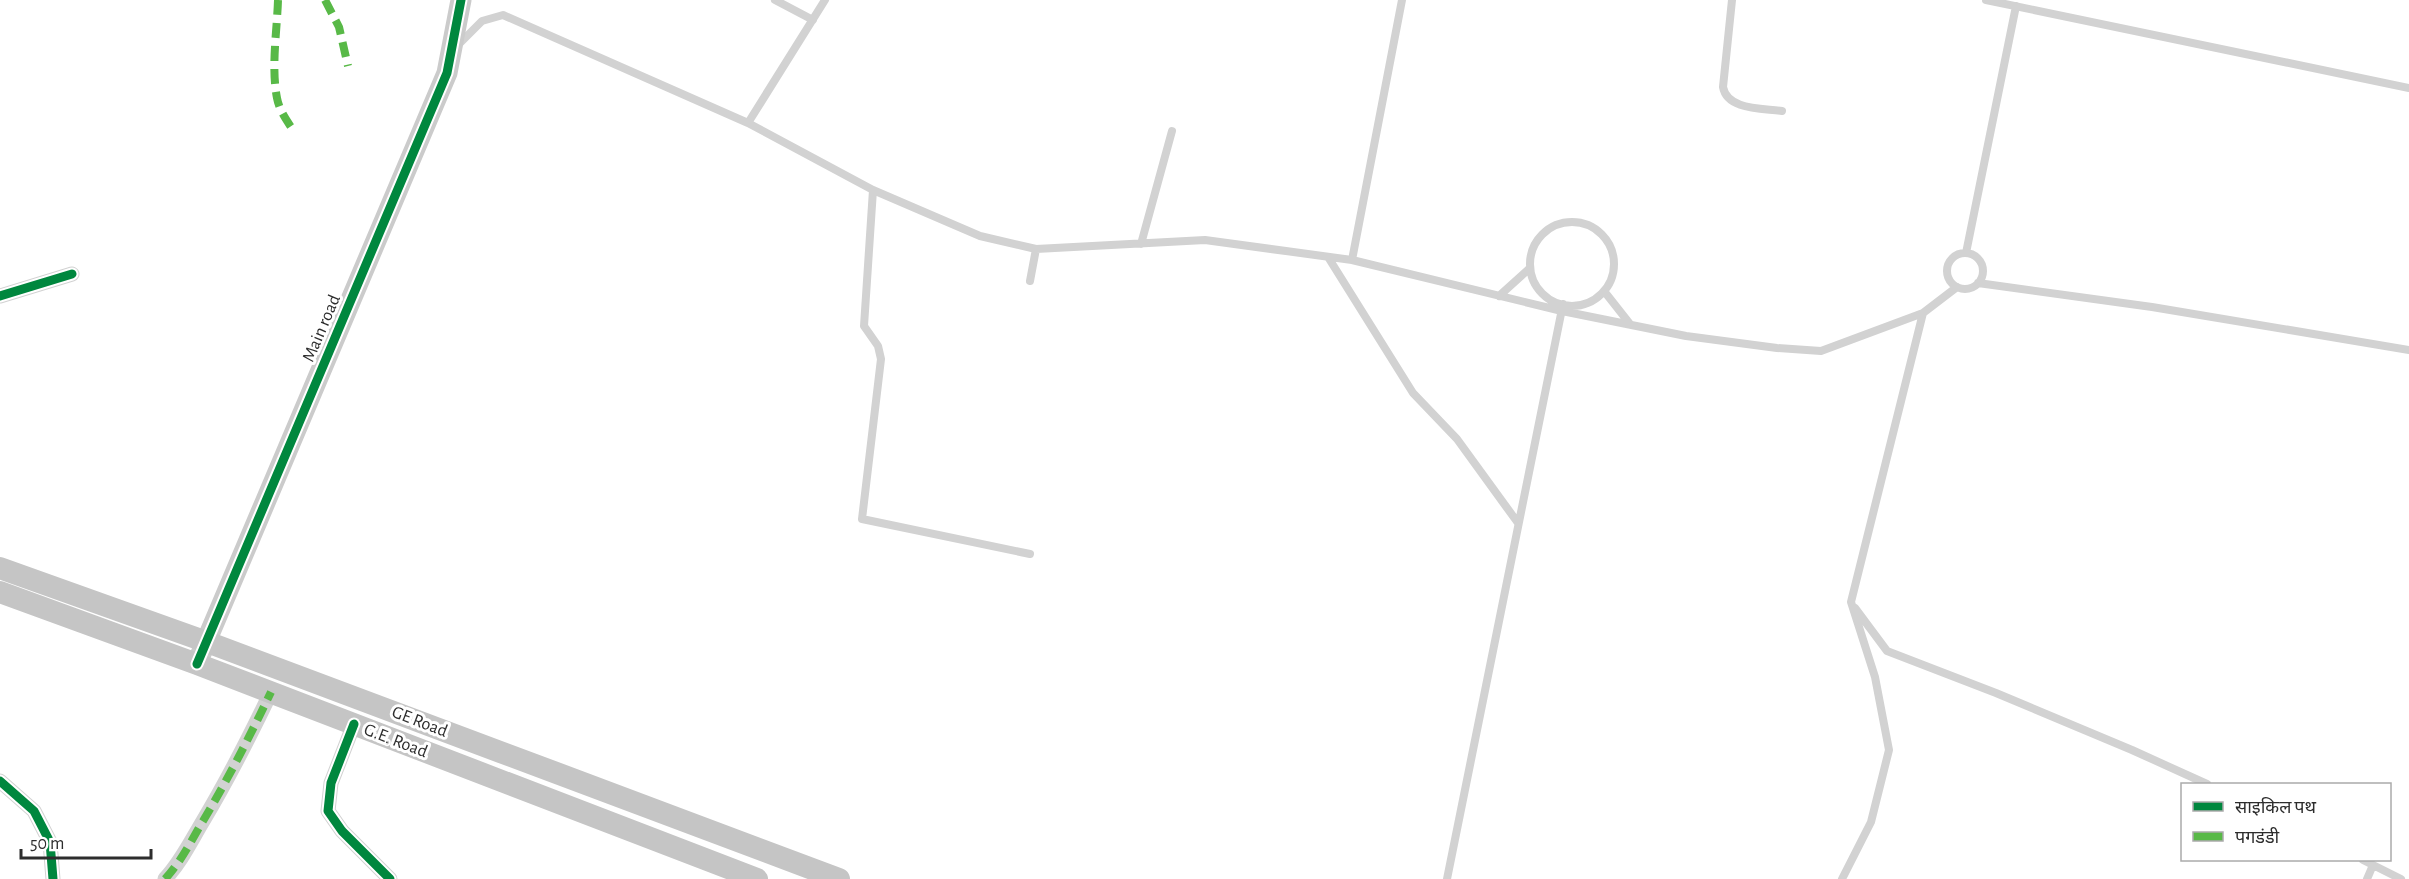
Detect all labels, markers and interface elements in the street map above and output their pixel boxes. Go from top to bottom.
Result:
street label: Main road [300,292,344,365]
street label: GE Road [389,703,450,741]
street label: G.E. Road [361,721,430,761]
legend [2181,783,2391,861]
text: साइकिल पथ [2235,797,2317,817]
scale bar [21,822,152,860]
text: पगडंडी [2235,827,2280,847]
text: 50 m [30,835,64,853]

